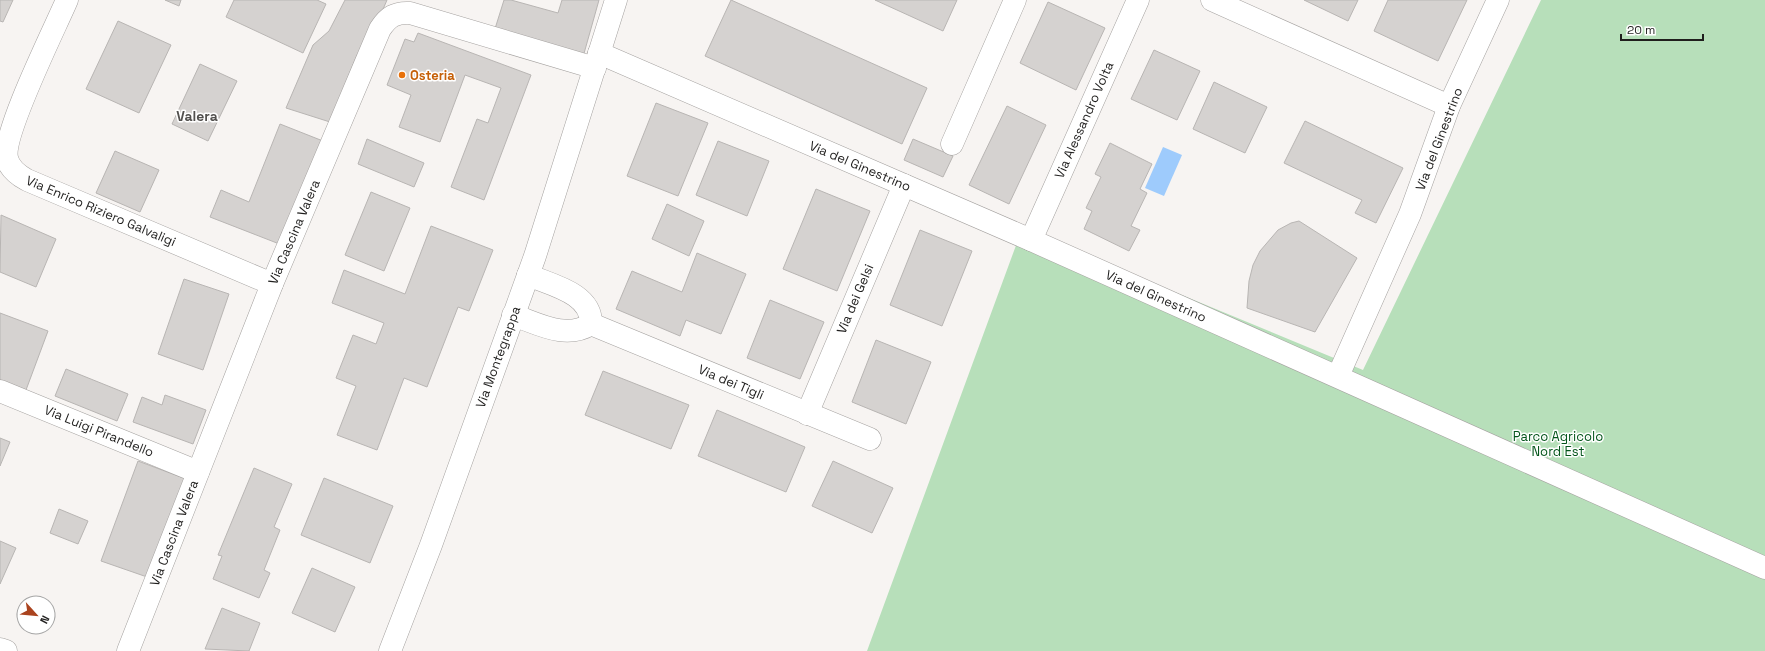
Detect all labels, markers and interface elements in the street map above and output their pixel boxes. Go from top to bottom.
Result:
scale bar [1621,16,1703,42]
text: 20 m [1627,22,1655,38]
street label: Via Alessandro Volta [1051,58,1118,181]
place label: Osteria [410,67,455,84]
marker: Osteria [397,70,407,80]
street label: Via del Ginestrino [1412,85,1466,193]
district label: Valera [176,107,218,125]
street label: Via del Ginestrino [807,137,913,195]
street label: Via Enrico Riziero Galvaligi [24,172,178,250]
street label: Via Cascina Valera [264,176,324,287]
street label: Via dei Gelsi [833,262,877,336]
street label: Via del Ginestrino [1103,266,1209,326]
street label: Via Montegrappa [472,303,525,410]
street label: Via dei Tigli [696,361,766,403]
street label: Via Luigi Pirandello [42,401,156,461]
park label: Parco Agricolo Nord Est [1513,428,1603,460]
street label: Via Cascina Valera [146,477,202,588]
north arrow [16,595,56,635]
text: N [37,613,53,626]

